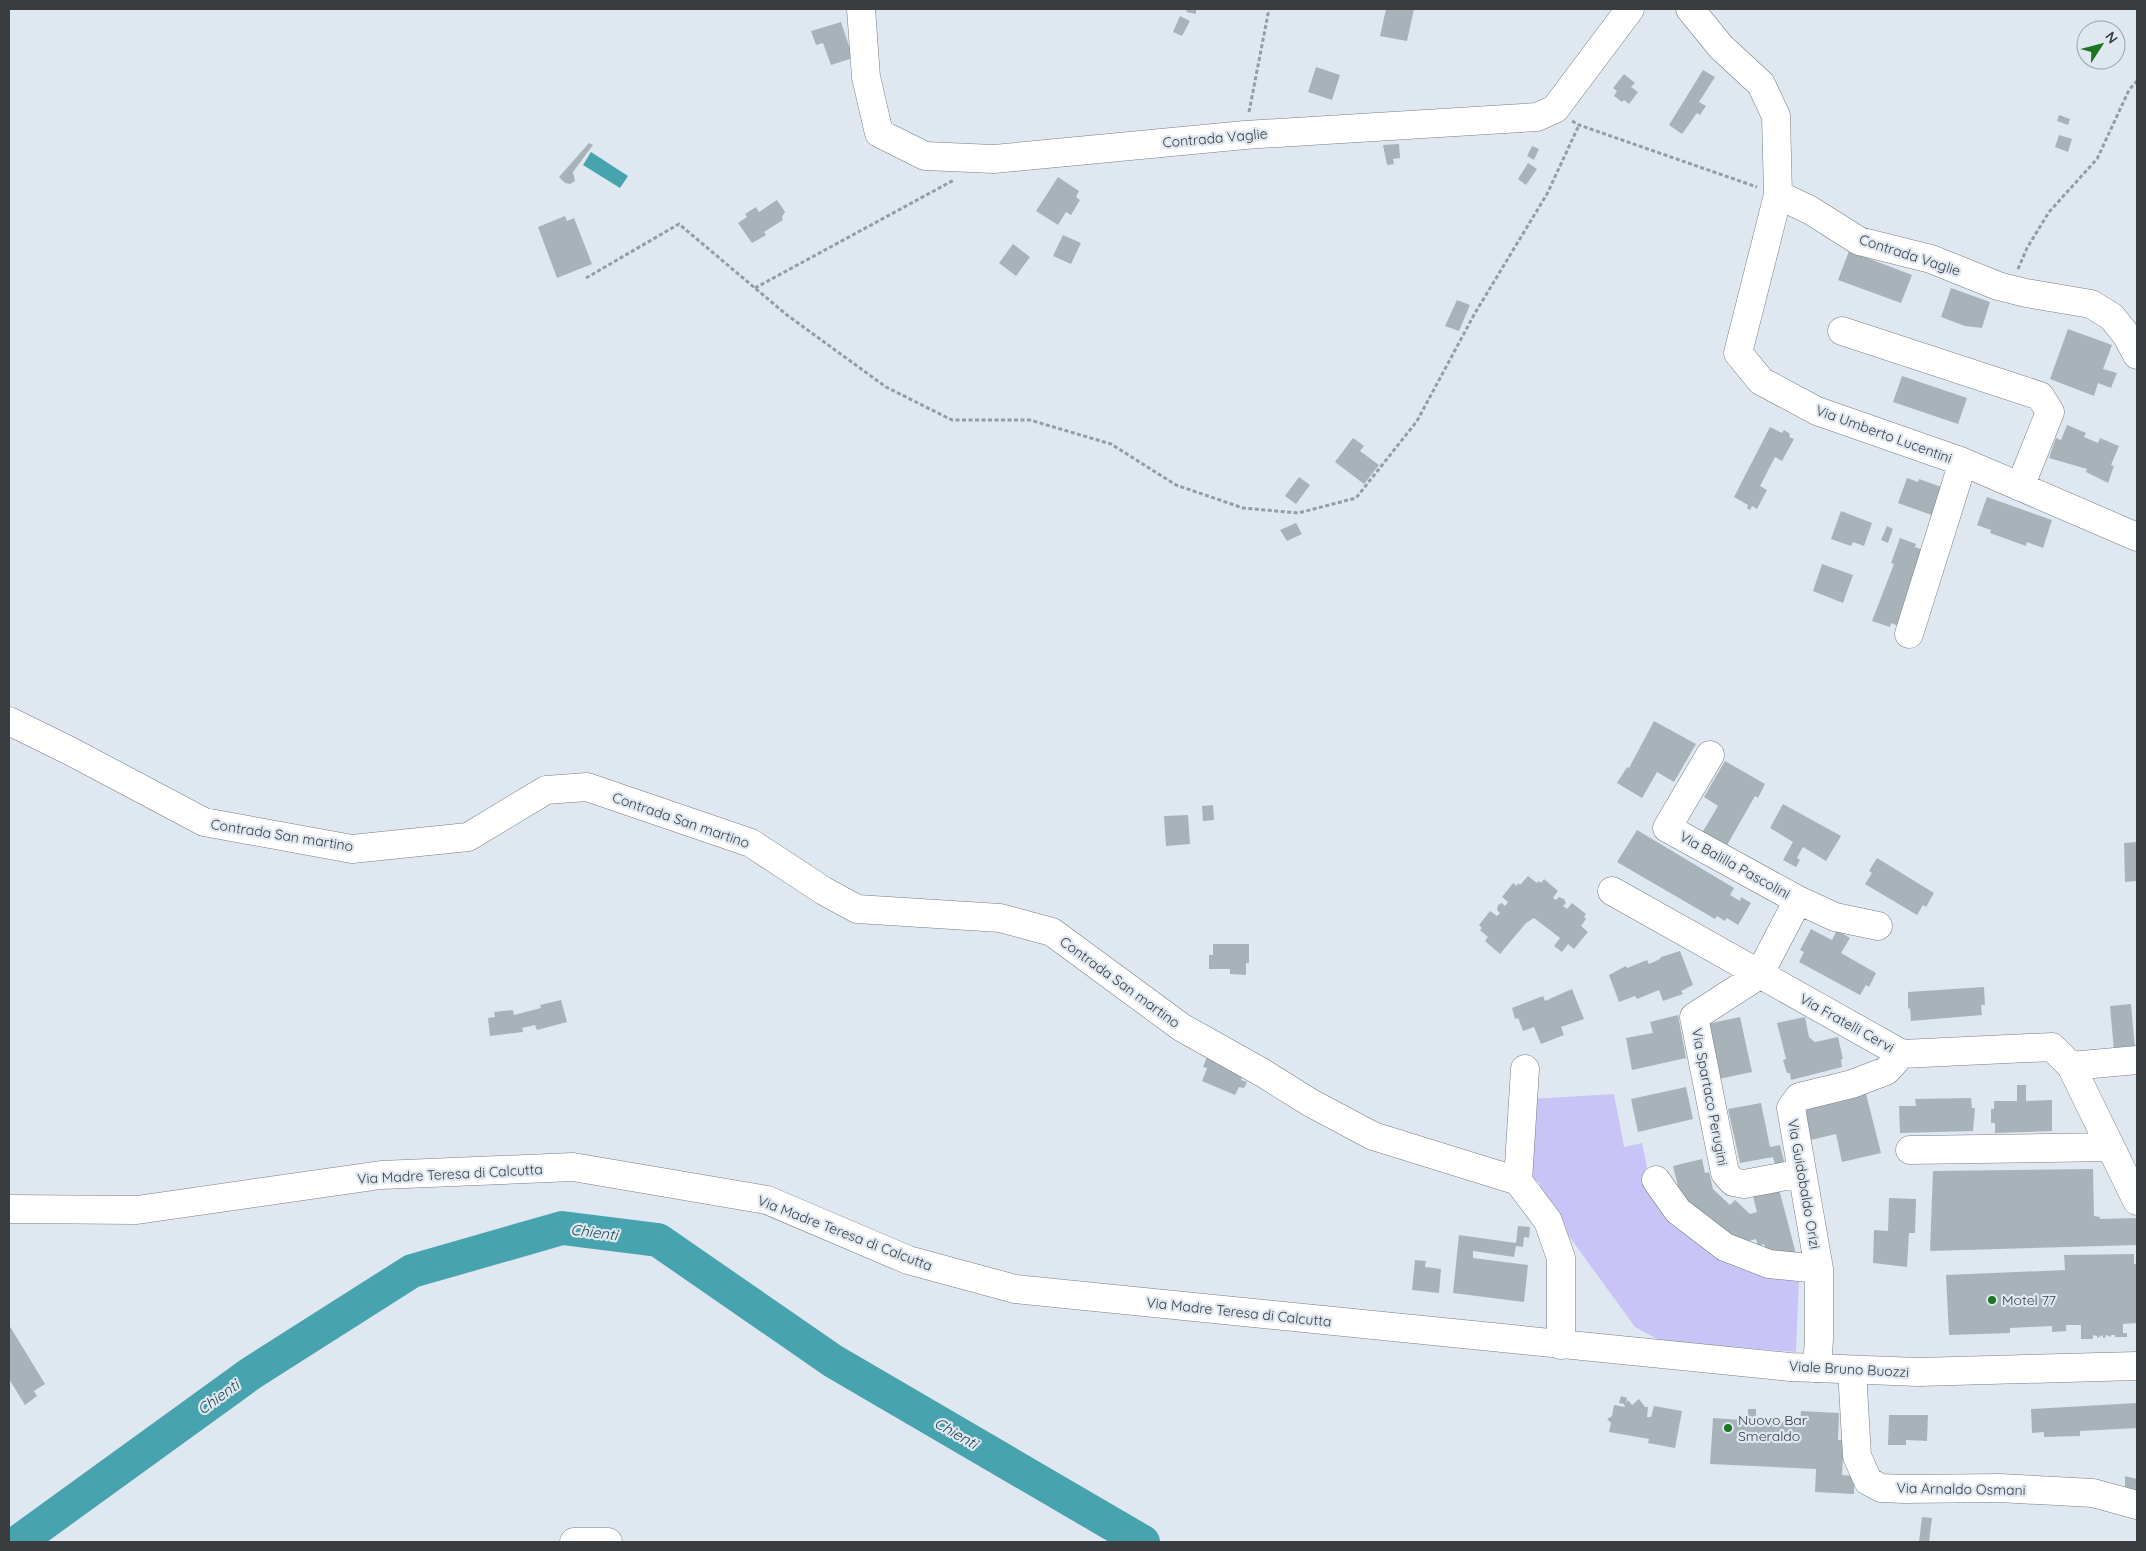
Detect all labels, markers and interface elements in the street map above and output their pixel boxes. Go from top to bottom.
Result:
north arrow [2076,20,2126,70]
text: N [2101,28,2122,47]
street label: Contrada Vaglie [1162,124,1268,152]
street label: Contrada Vaglie [1857,230,1963,280]
street label: Via Umberto Lucentini [1813,401,1955,467]
street label: Contrada San martino [610,788,752,852]
street label: Contrada San martino [209,815,355,855]
street label: Via Balilla Pascolini [1677,827,1793,903]
street label: Contrada San martino [1056,932,1184,1032]
street label: Via Fratelli Cervi [1796,990,1898,1056]
street label: Via Spartaco Perugini [1688,1027,1732,1167]
street label: Via Guidobaldo Orizi [1784,1118,1824,1250]
street label: Via Madre Teresa di Calcutta [357,1160,543,1188]
street label: Via Madre Teresa di Calcutta [755,1191,935,1275]
water label: Chienti [570,1220,620,1245]
place label: Motel 77 [2002,1291,2056,1309]
street label: Via Madre Teresa di Calcutta [1146,1293,1332,1331]
marker: Motel 77 [1986,1294,1998,1306]
street label: Viale Bruno Buozzi [1788,1357,1910,1381]
water label: Chienti [193,1374,244,1418]
place label: Nuovo Bar Smeraldo [1738,1411,1808,1445]
water label: Chienti [931,1413,983,1454]
marker: Nuovo Bar Smeraldo [1722,1422,1734,1434]
street label: Via Arnaldo Osmani [1896,1479,2026,1499]

